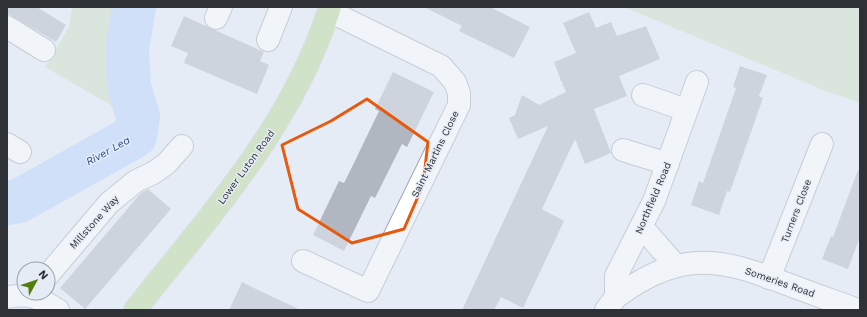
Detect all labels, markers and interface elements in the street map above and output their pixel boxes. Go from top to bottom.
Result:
street label: Saint Martins Close [409,109,461,199]
street label: Lower Luton Road [215,128,277,206]
water label: River Lea [84,133,133,168]
street label: Northfield Road [633,160,673,236]
street label: Turners Close [779,177,813,244]
street label: Millstone Way [67,193,121,251]
north arrow [16,261,56,301]
street label: Someries Road [744,265,816,299]
text: N [36,268,51,282]

